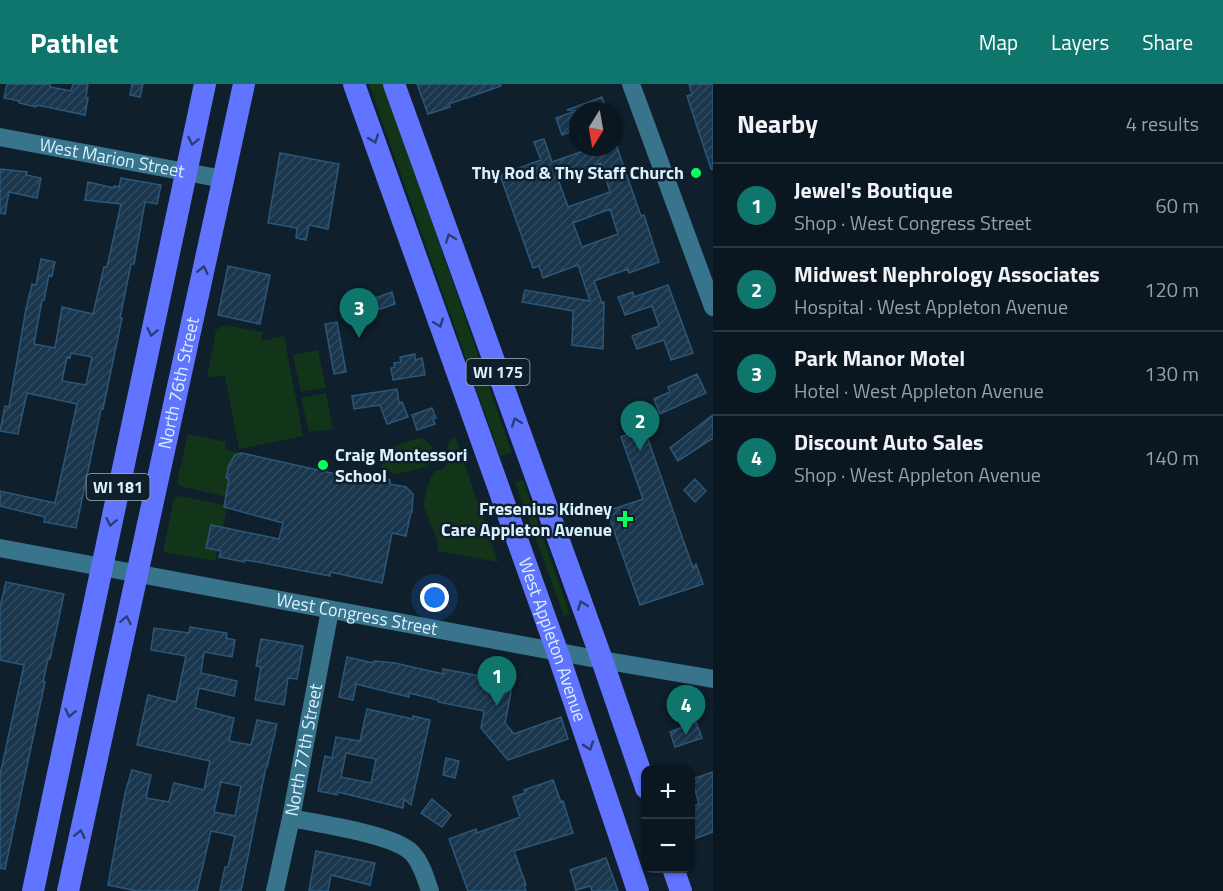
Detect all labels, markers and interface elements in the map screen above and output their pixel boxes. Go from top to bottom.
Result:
text: Pathlet [30,21,118,64]
text: Map [979,26,1018,58]
text: Layers [1051,26,1109,58]
text: Share [1142,26,1193,58]
north arrow [569,102,623,156]
text: Nearby [737,104,818,143]
text: 4 results [1126,108,1199,139]
street label: West Marion Street [37,131,188,185]
one-way arrow [366,133,379,144]
one-way arrow [187,136,200,146]
place label: Thy Rod & Thy Staff Church [472,159,684,186]
marker: Thy Rod & Thy Staff Church [689,166,703,180]
text: Jewel's Boutique [794,173,953,207]
text: 1 [751,190,762,221]
text: 60 m [1155,190,1199,221]
text: Shop · West Congress Street [794,207,1032,238]
one-way arrow [444,233,457,244]
text: Midwest Nephrology Associates [794,257,1100,291]
one-way arrow [196,265,209,275]
text: 2 [751,274,762,305]
text: 120 m [1144,274,1199,305]
pin: 3 [340,288,378,338]
text: Hospital · West Appleton Avenue [794,291,1068,322]
street label: North 76th Street [151,314,206,451]
one-way arrow [432,317,445,328]
one-way arrow [146,326,159,336]
text: Park Manor Motel [794,341,965,375]
text: 3 [751,358,762,389]
text: 130 m [1144,358,1199,389]
road number: WI 175 [466,359,530,385]
text: Hotel · West Appleton Avenue [794,375,1044,406]
pin: 2 [620,402,660,451]
one-way arrow [510,417,523,428]
text: Discount Auto Sales [794,425,983,459]
place label: Craig Montessori School [335,441,467,489]
text: 4 [751,442,762,473]
text: 140 m [1144,442,1199,473]
marker: Craig Montessori School [316,458,330,472]
text: Shop · West Appleton Avenue [794,459,1041,490]
road number: WI 181 [86,474,150,500]
place label: Fresenius Kidney Care Appleton Avenue [441,495,612,543]
marker: Fresenius Kidney Care Appleton Avenue [616,510,634,528]
one-way arrow [105,517,118,527]
street label: West Appleton Avenue [512,554,594,725]
your location [420,583,449,612]
street label: West Congress Street [274,586,441,642]
one-way arrow [577,600,590,611]
one-way arrow [119,615,132,625]
pin: 1 [478,656,516,706]
street label: North 77th Street [278,681,329,818]
pin: 4 [666,686,706,735]
one-way arrow [64,708,77,718]
one-way arrow [582,740,594,751]
map controls [641,765,695,873]
button: + [641,765,695,819]
button: − [641,819,695,873]
one-way arrow [73,829,86,839]

